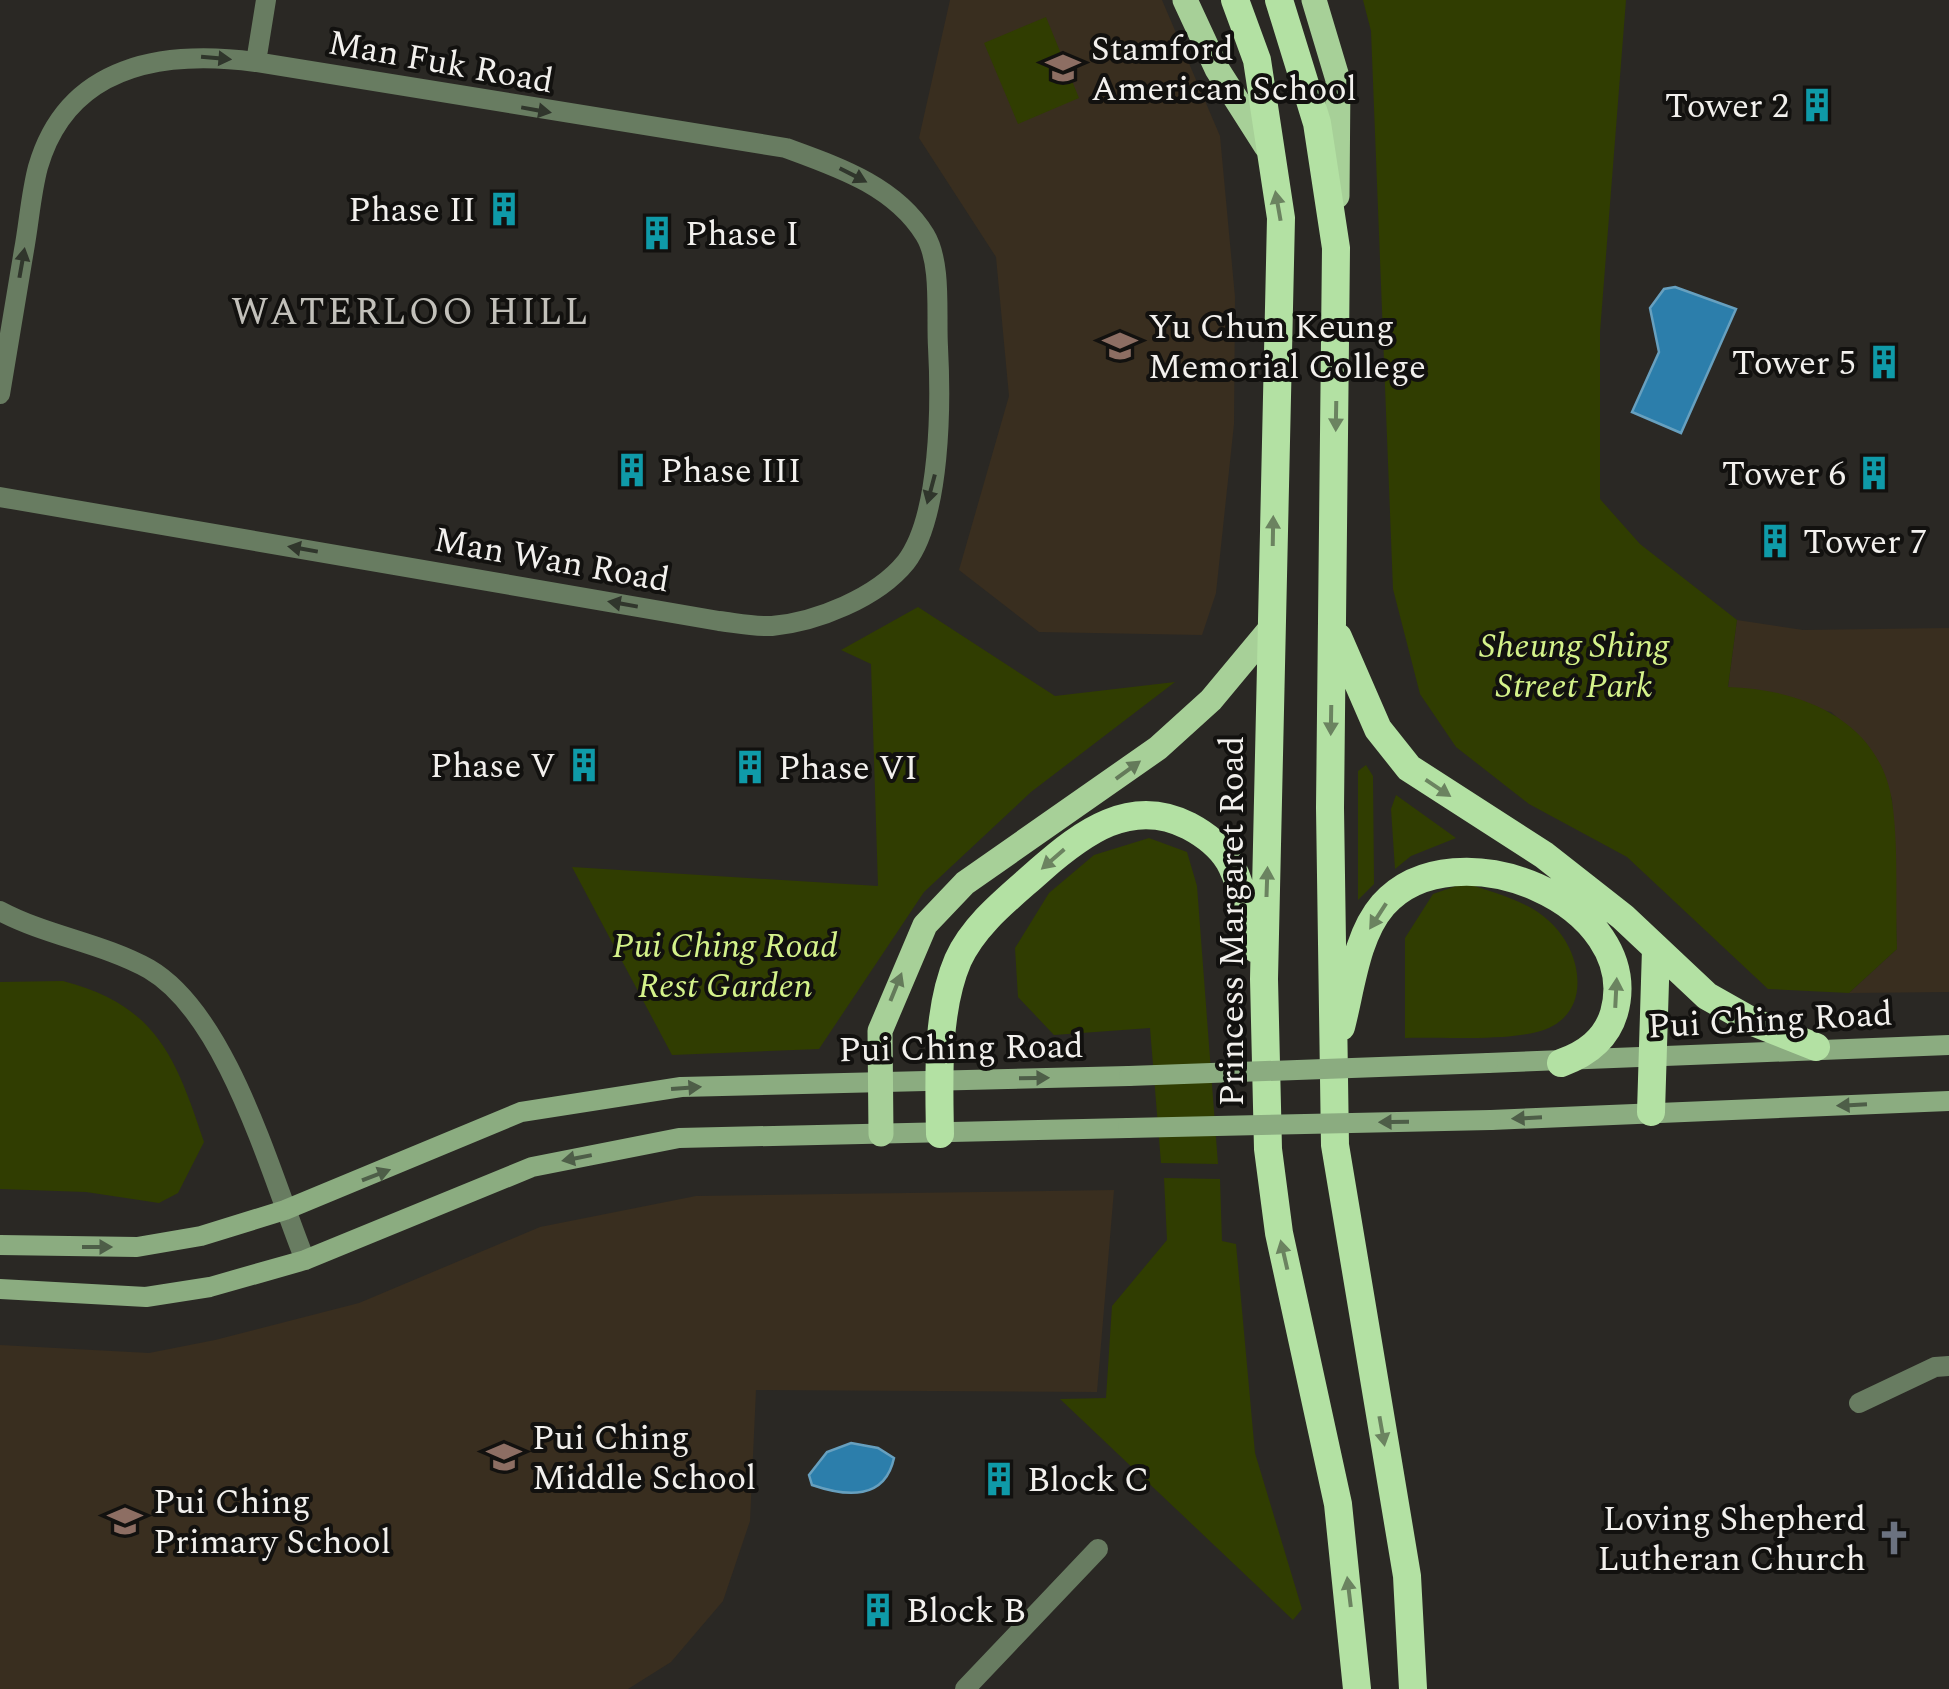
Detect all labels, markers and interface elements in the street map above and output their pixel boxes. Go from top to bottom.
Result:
street label: Man Fuk Road [324,17,557,108]
place label: Stamford American School [1091,23,1357,116]
school or university icon: Stamford American School [1044,49,1082,87]
one-way arrow [200,50,232,66]
place label: Tower 2 [1665,80,1789,133]
building icon: Tower 2 [1798,86,1836,124]
one-way arrow [521,103,553,118]
one-way arrow [839,166,868,183]
place label: Phase II [348,184,476,237]
building icon: Phase II [485,190,523,228]
one-way arrow [1270,190,1285,221]
place label: Phase I [685,208,799,261]
building icon: Phase I [638,214,676,252]
one-way arrow [15,247,30,278]
district label: WATERLOO HILL [231,284,591,342]
place label: Yu Chun Keung Memorial College [1148,301,1426,394]
school or university icon: Yu Chun Keung Memorial College [1101,327,1139,365]
place label: Tower 5 [1732,337,1856,390]
building icon: Tower 5 [1865,343,1903,381]
one-way arrow [1327,400,1343,432]
place label: Phase III [660,445,801,498]
place label: Tower 6 [1722,448,1846,501]
building icon: Phase III [613,451,651,489]
building icon: Tower 6 [1855,454,1893,492]
one-way arrow [923,474,939,505]
street label: Man Wan Road [430,514,674,607]
one-way arrow [1265,514,1281,546]
place label: Tower 7 [1803,516,1927,569]
building icon: Tower 7 [1756,522,1794,560]
one-way arrow [286,541,318,556]
one-way arrow [607,596,638,611]
park label: Sheung Shing Street Park [1479,620,1670,713]
one-way arrow [1323,704,1339,736]
street label: Princess Margaret Road [1206,736,1259,1106]
place label: Phase V [430,740,556,793]
place label: Phase VI [778,742,918,795]
building icon: Phase V [565,746,603,784]
building icon: Phase VI [731,748,769,786]
one-way arrow [1115,761,1141,780]
one-way arrow [1425,779,1452,797]
one-way arrow [1041,847,1066,869]
one-way arrow [1259,865,1275,897]
one-way arrow [1369,903,1387,930]
park label: Pui Ching Road Rest Garden [612,920,838,1013]
one-way arrow [889,972,905,1002]
one-way arrow [1608,976,1624,1008]
street label: Pui Ching Road [1646,988,1894,1053]
street label: Pui Ching Road [838,1020,1084,1077]
one-way arrow [1019,1070,1051,1086]
one-way arrow [671,1080,702,1096]
one-way arrow [1835,1098,1867,1114]
one-way arrow [1510,1110,1542,1126]
one-way arrow [1377,1115,1409,1131]
one-way arrow [561,1151,592,1166]
one-way arrow [361,1166,391,1182]
one-way arrow [82,1239,114,1255]
one-way arrow [1276,1240,1292,1271]
place label: Pui Ching Middle School [532,1412,756,1505]
one-way arrow [1375,1416,1390,1448]
school or university icon: Pui Ching Middle School [485,1438,523,1476]
place label: Block C [1027,1454,1150,1507]
building icon: Block C [980,1460,1018,1498]
place label: Pui Ching Primary School [153,1476,391,1569]
place label: Loving Shepherd Lutheran Church [1598,1493,1866,1586]
school or university icon: Pui Ching Primary School [106,1502,144,1540]
church icon: Loving Shepherd Lutheran Church [1875,1519,1913,1557]
one-way arrow [1341,1576,1357,1607]
place label: Block B [906,1585,1026,1638]
building icon: Block B [859,1591,897,1629]

